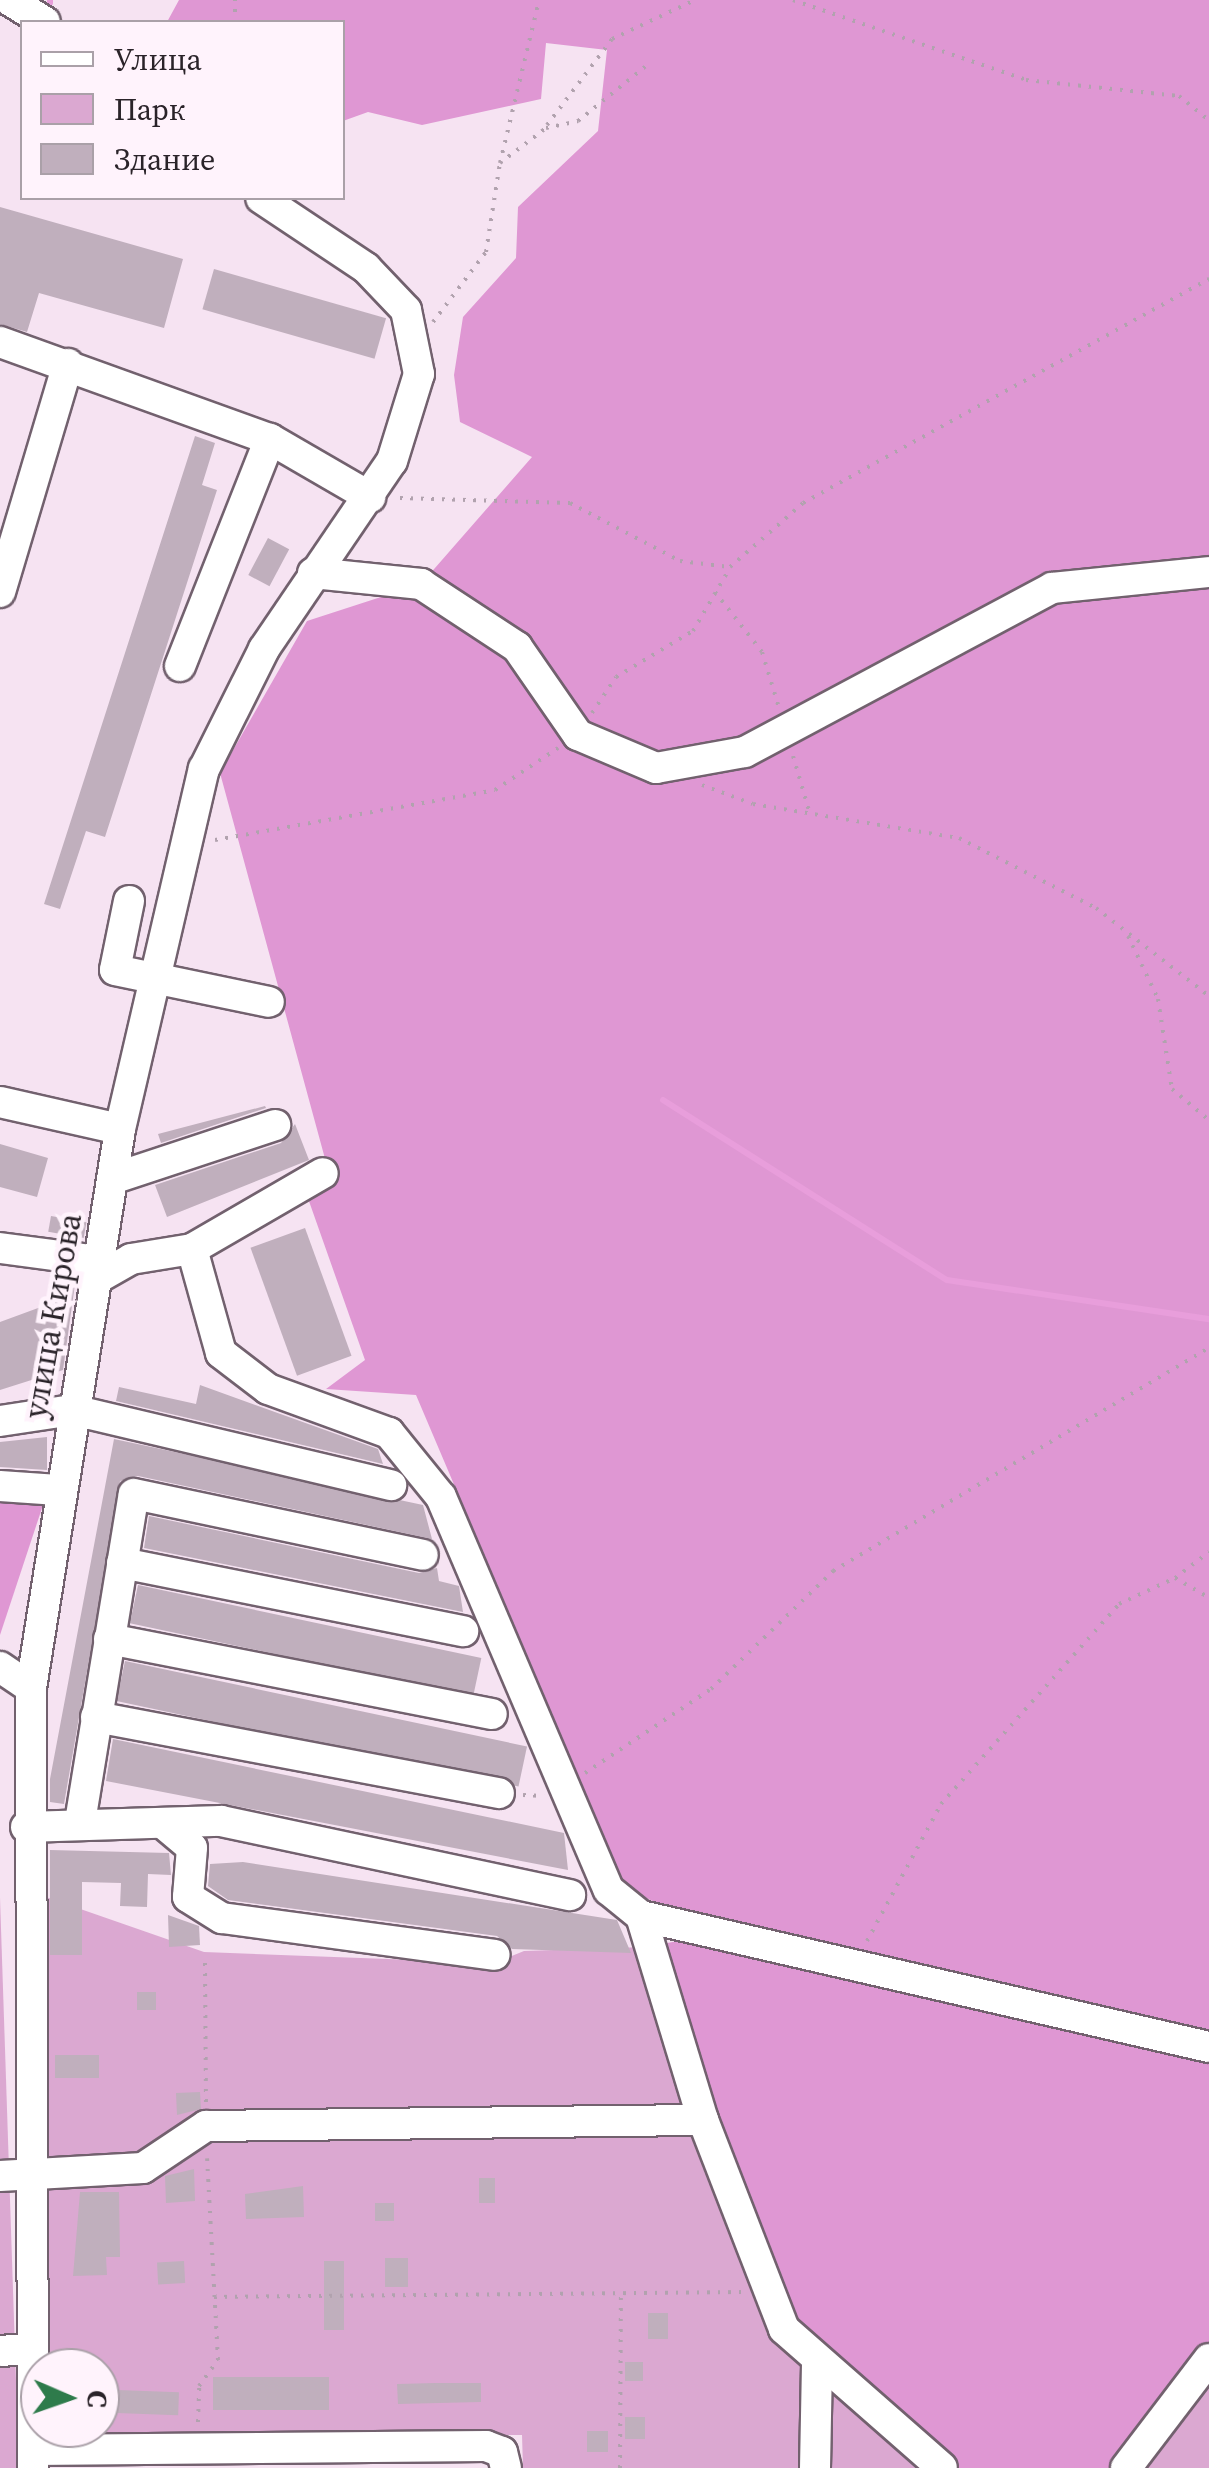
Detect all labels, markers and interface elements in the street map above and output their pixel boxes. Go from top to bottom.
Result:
legend [20,20,345,200]
text: Улица [114,39,202,80]
text: Парк [114,89,185,130]
text: Здание [114,139,215,180]
street label: улица Кирова [16,1210,90,1422]
north arrow [20,2348,120,2448]
text: С [79,2390,117,2408]

